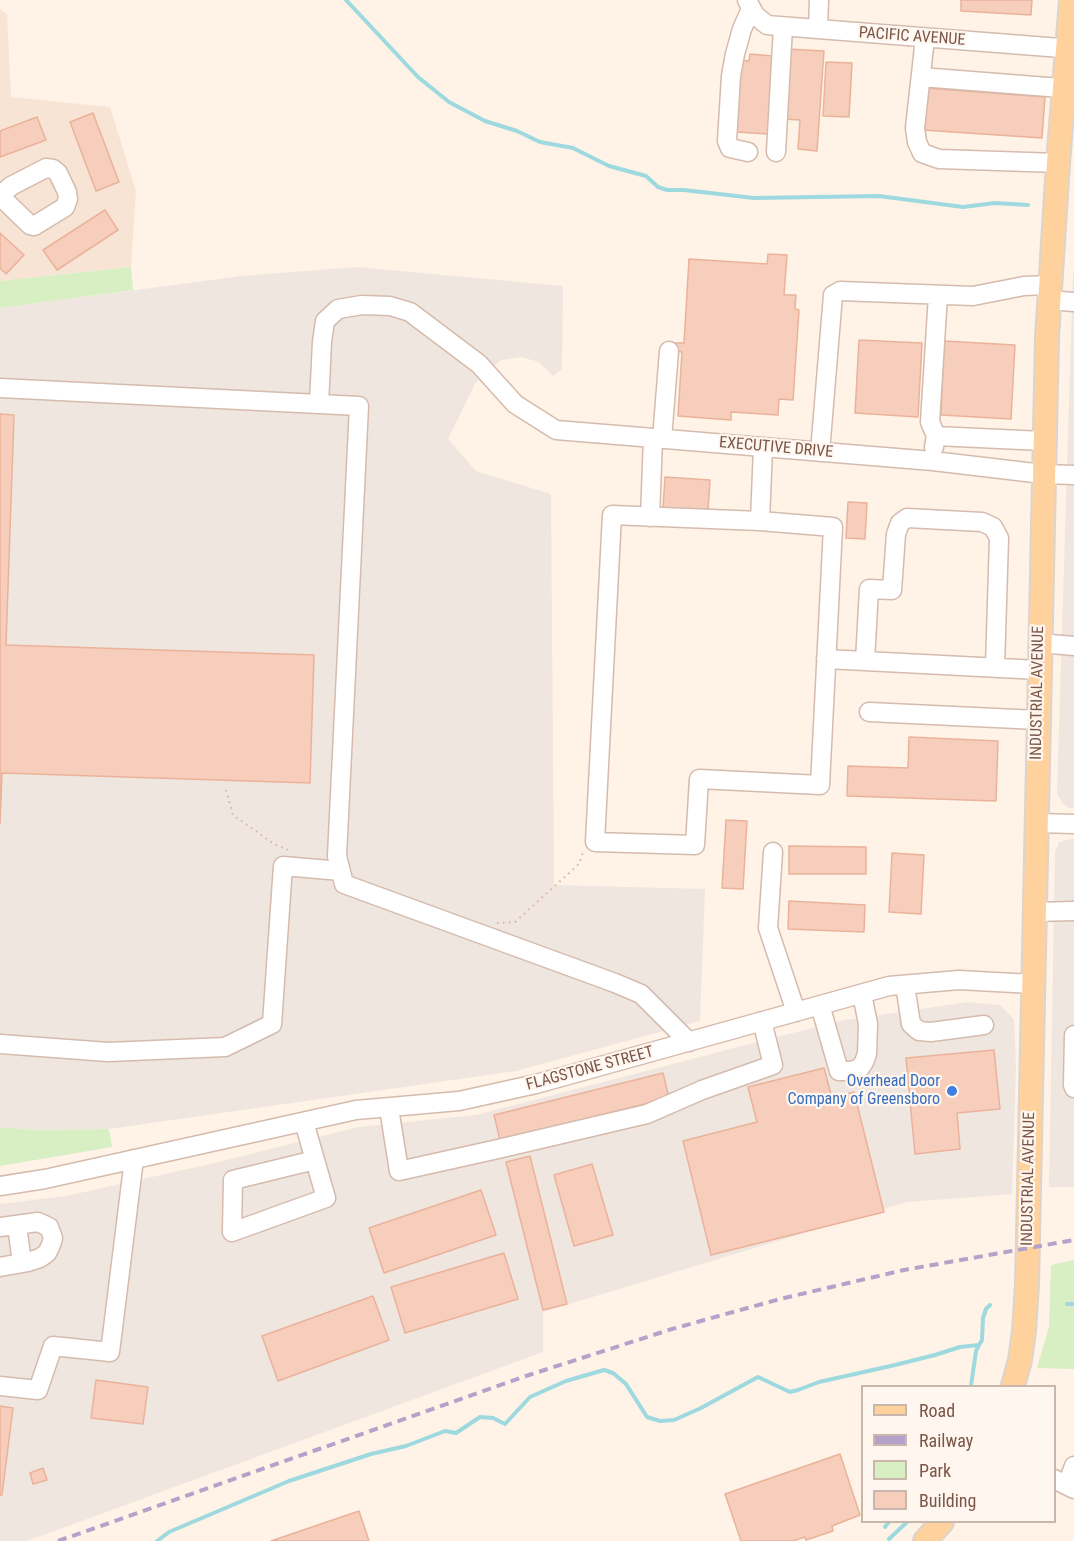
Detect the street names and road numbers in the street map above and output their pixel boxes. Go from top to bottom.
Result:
street label: PACIFIC AVENUE [858,24,966,50]
street label: EXECUTIVE DRIVE [718,433,834,463]
street label: INDUSTRIAL AVENUE [1027,626,1049,760]
street label: FLAGSTONE STREET [524,1043,656,1095]
street label: INDUSTRIAL AVENUE [1018,1112,1040,1246]

